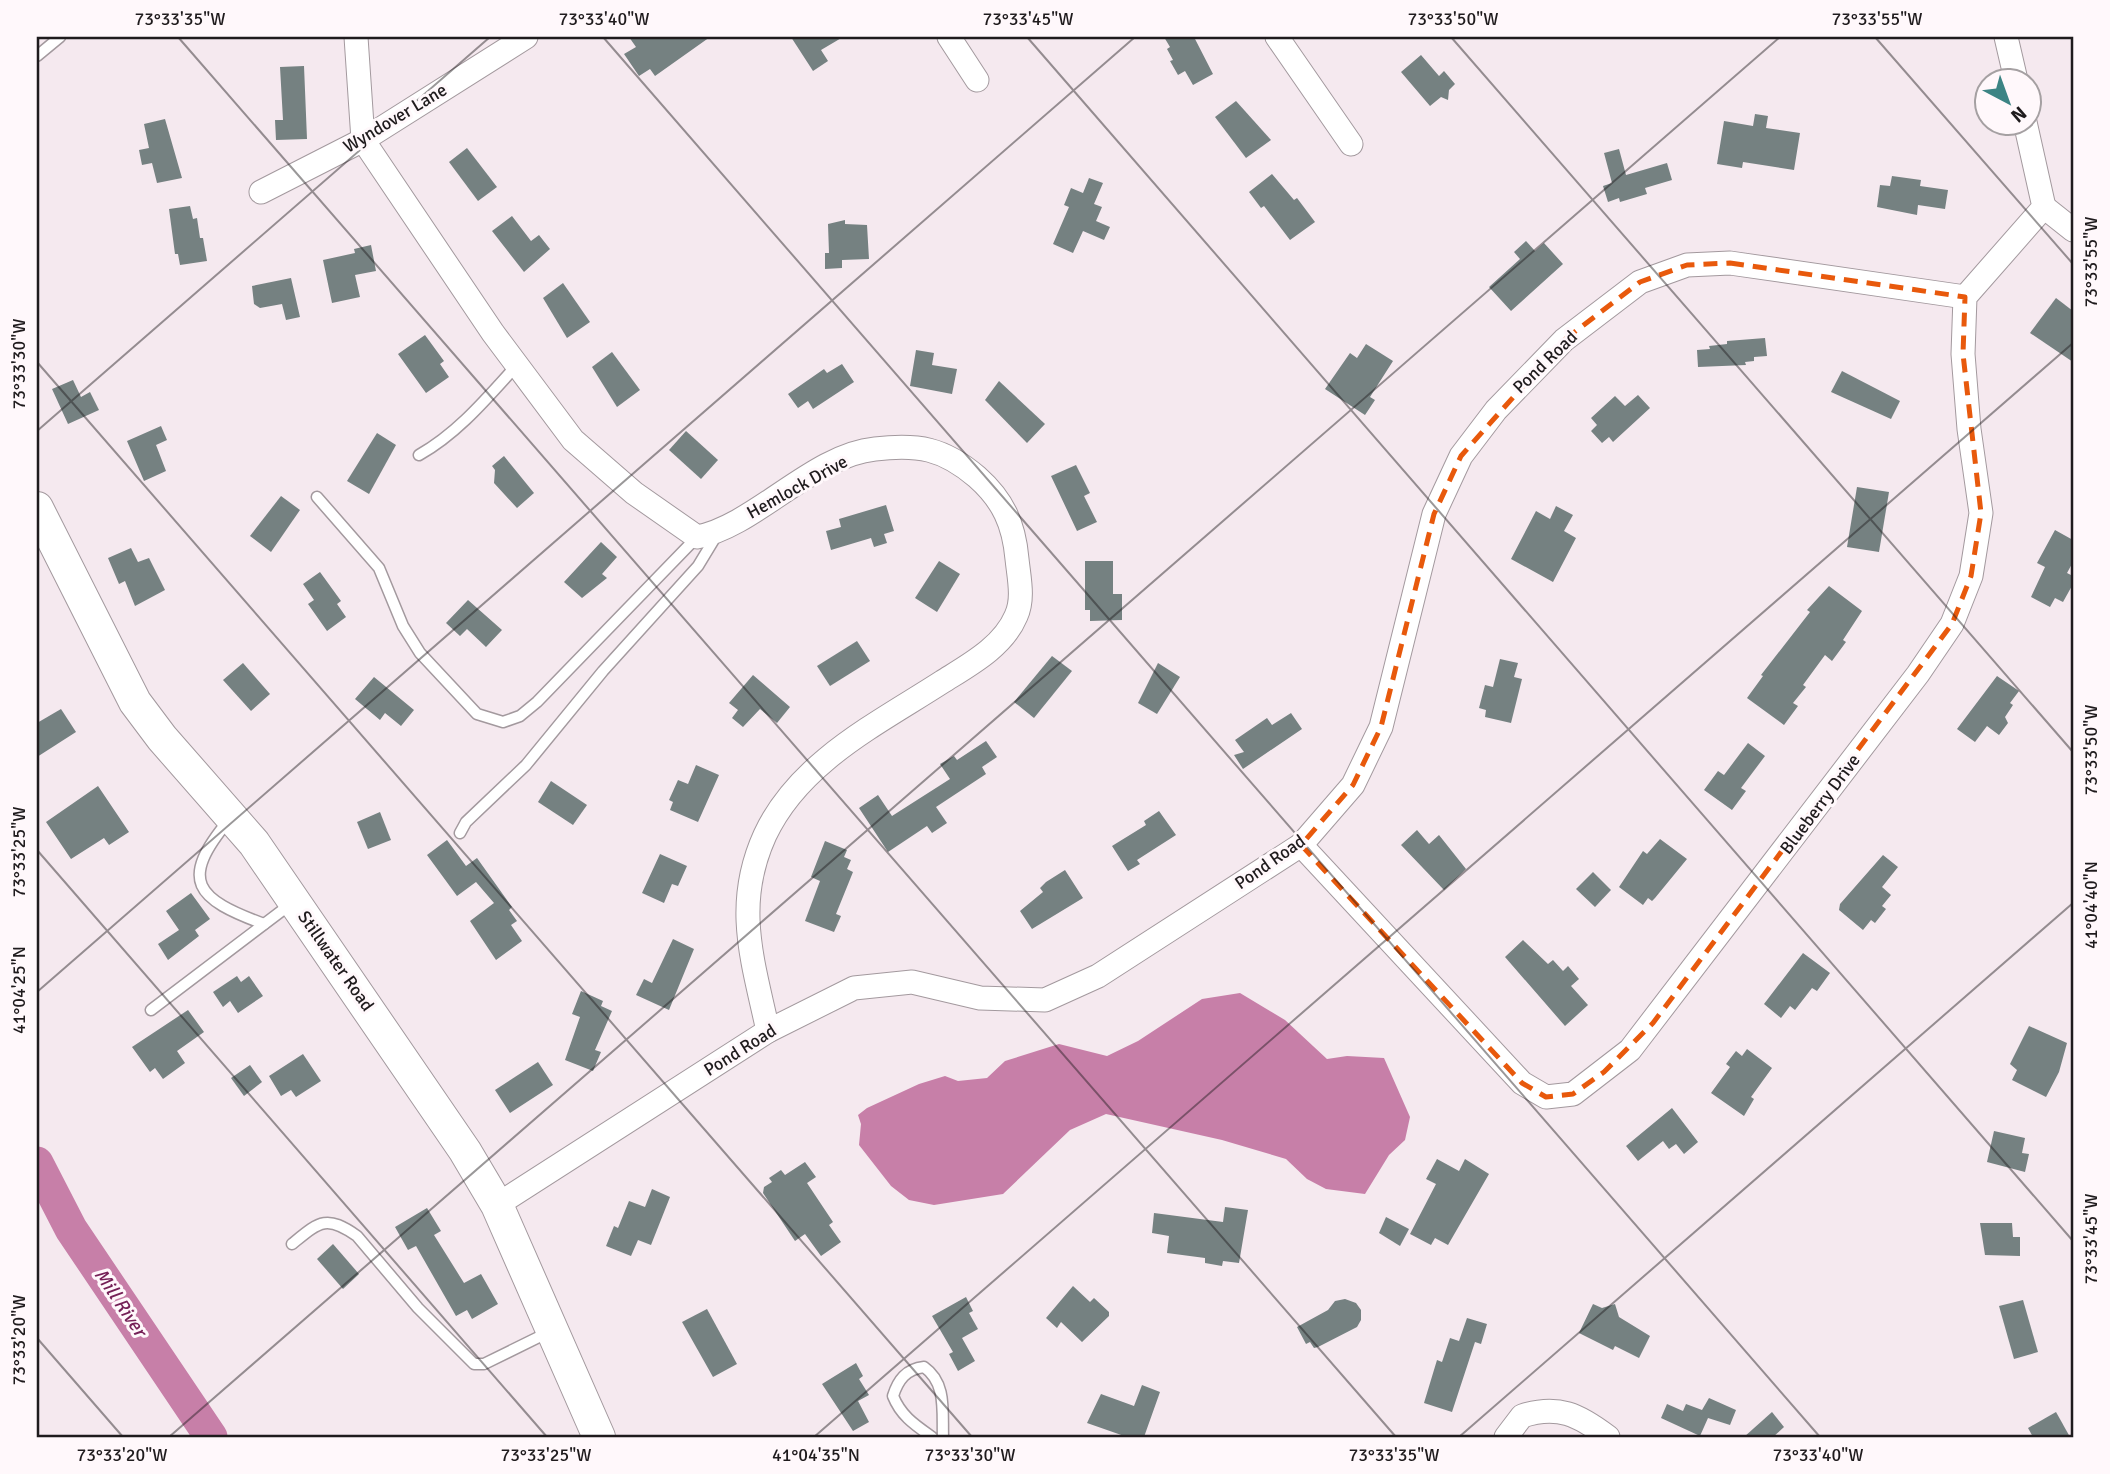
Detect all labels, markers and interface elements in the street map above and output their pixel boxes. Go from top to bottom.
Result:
text: 73°33'35"W [135,8,225,30]
text: 73°33'40"W [559,8,649,30]
text: 73°33'45"W [983,8,1073,30]
text: 73°33'50"W [1408,8,1498,30]
text: 73°33'55"W [1832,8,1922,30]
north arrow [1974,66,2044,136]
street label: Wyndover Lane [339,78,451,158]
text: N [2006,101,2031,127]
text: 73°33'55"W [2080,217,2102,307]
text: 73°33'30"W [8,319,30,409]
street label: Pond Road [1508,326,1582,398]
street label: Hemlock Drive [743,450,851,524]
text: 73°33'50"W [2080,705,2102,795]
street label: Blueberry Drive [1775,750,1865,858]
text: 73°33'25"W [8,807,30,897]
street label: Pond Road [1231,830,1309,894]
text: 41°04'40"N [2080,861,2102,949]
street label: Stillwater Road [293,907,379,1015]
text: 41°04'25"N [8,946,30,1034]
street label: Pond Road [700,1019,780,1081]
text: 73°33'45"W [2080,1194,2102,1284]
water label: Mill River [89,1264,153,1344]
text: 73°33'20"W [8,1295,30,1385]
text: 73°33'20"W [77,1444,167,1466]
text: 73°33'25"W [501,1444,591,1466]
text: 41°04'35"N [772,1444,860,1466]
text: 73°33'30"W [925,1444,1015,1466]
text: 73°33'35"W [1349,1444,1439,1466]
text: 73°33'40"W [1773,1444,1863,1466]

